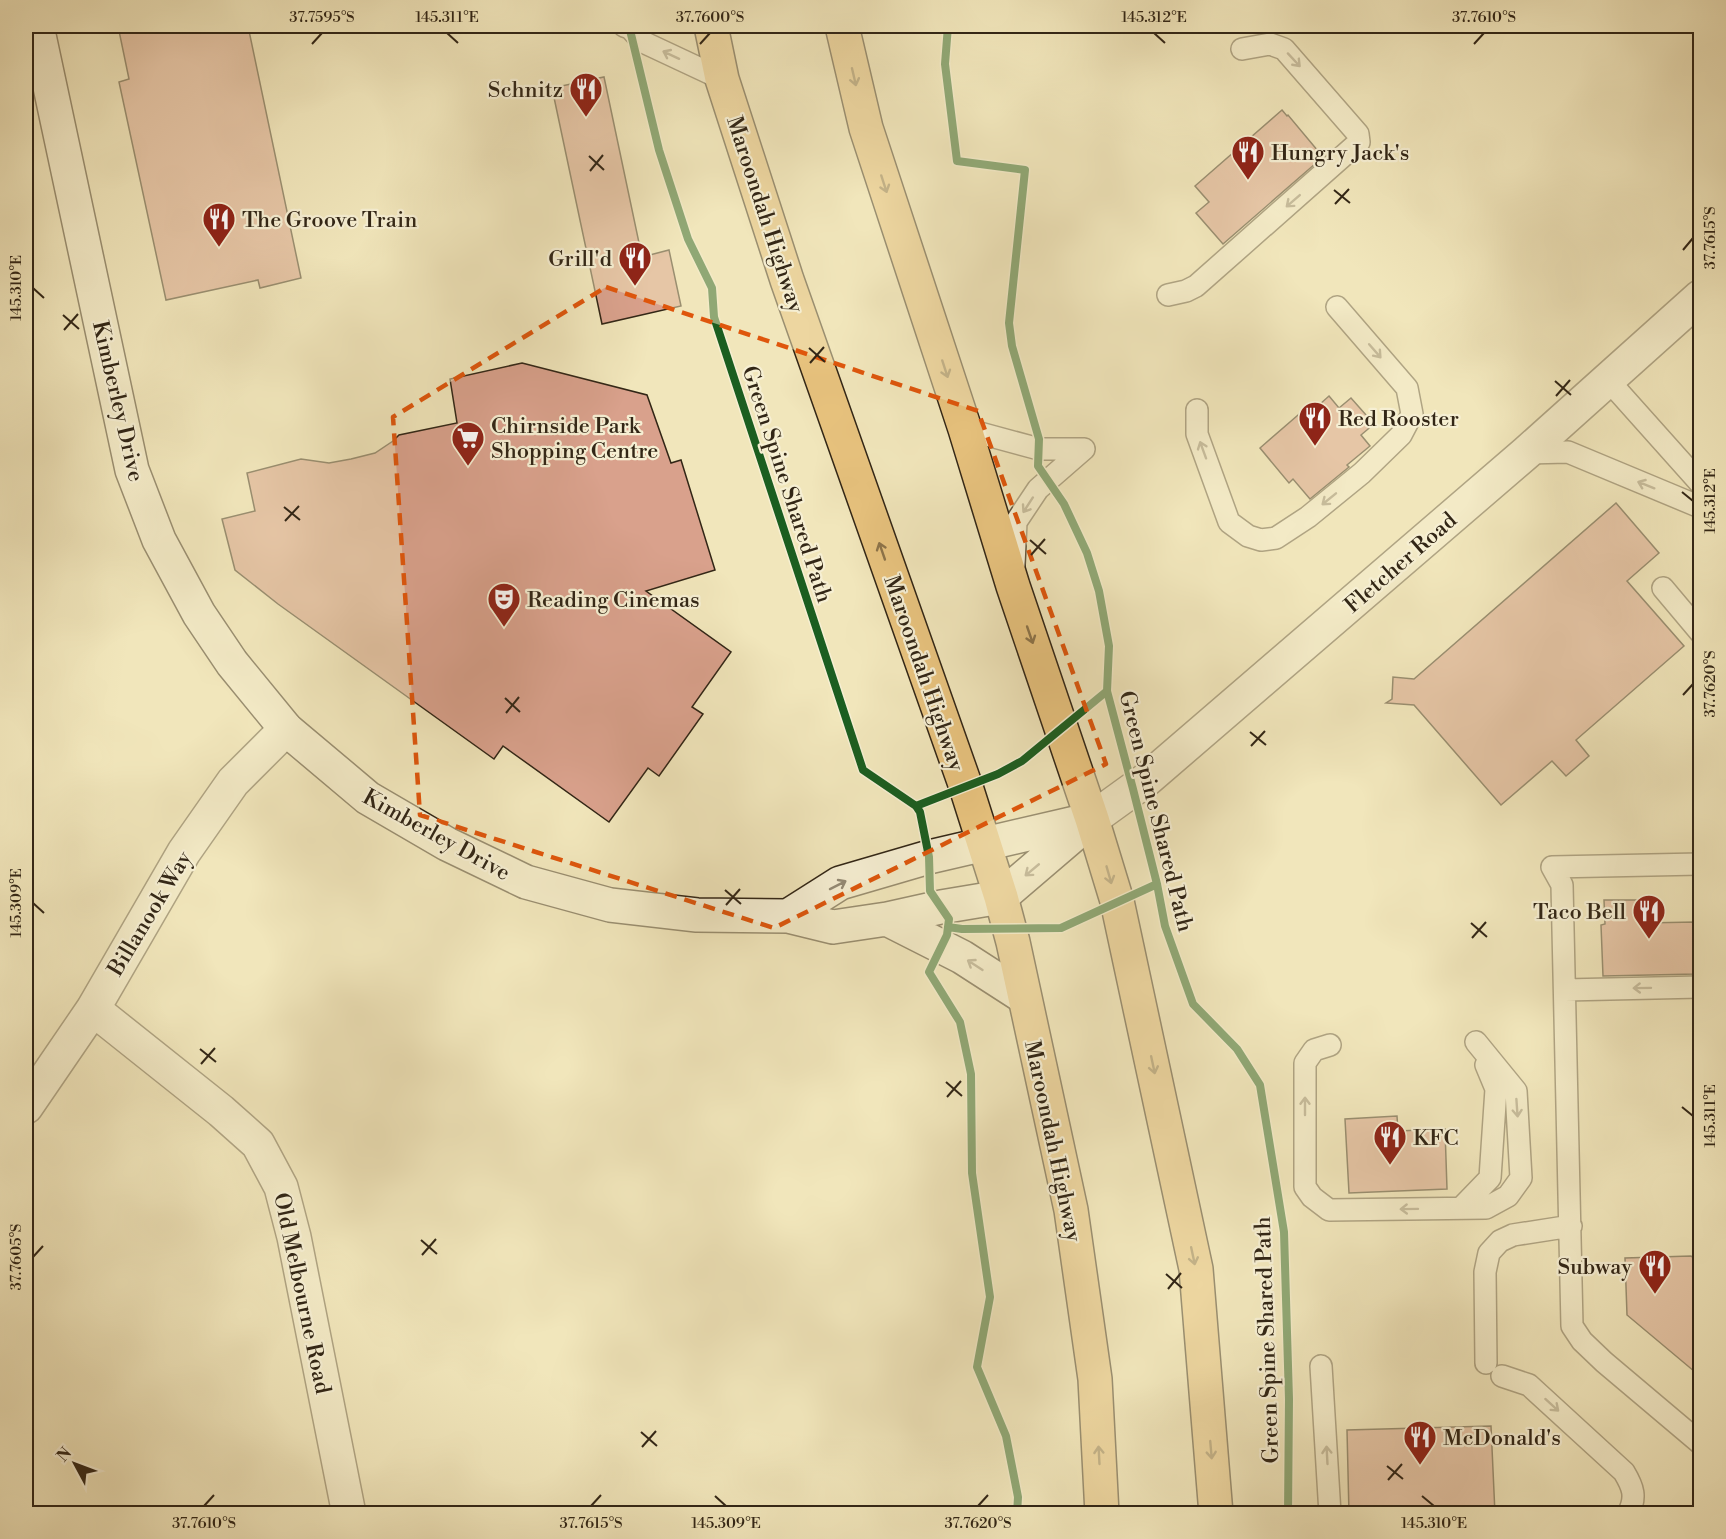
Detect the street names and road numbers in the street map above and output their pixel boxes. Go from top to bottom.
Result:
street label: Maroondah Highway [720,113,809,316]
street label: Kimberley Drive [86,318,149,484]
street label: Green Spine Shared Path [736,363,838,606]
street label: Fletcher Road [1339,507,1463,619]
street label: Maroondah Highway [877,572,970,775]
street label: Green Spine Shared Path [1113,688,1199,935]
street label: Kimberley Drive [358,784,515,887]
street label: Billanook Way [102,846,198,982]
street label: Maroondah Highway [1018,1038,1087,1245]
street label: Old Melbourne Road [267,1190,336,1397]
street label: Green Spine Shared Path [1250,1216,1285,1464]

